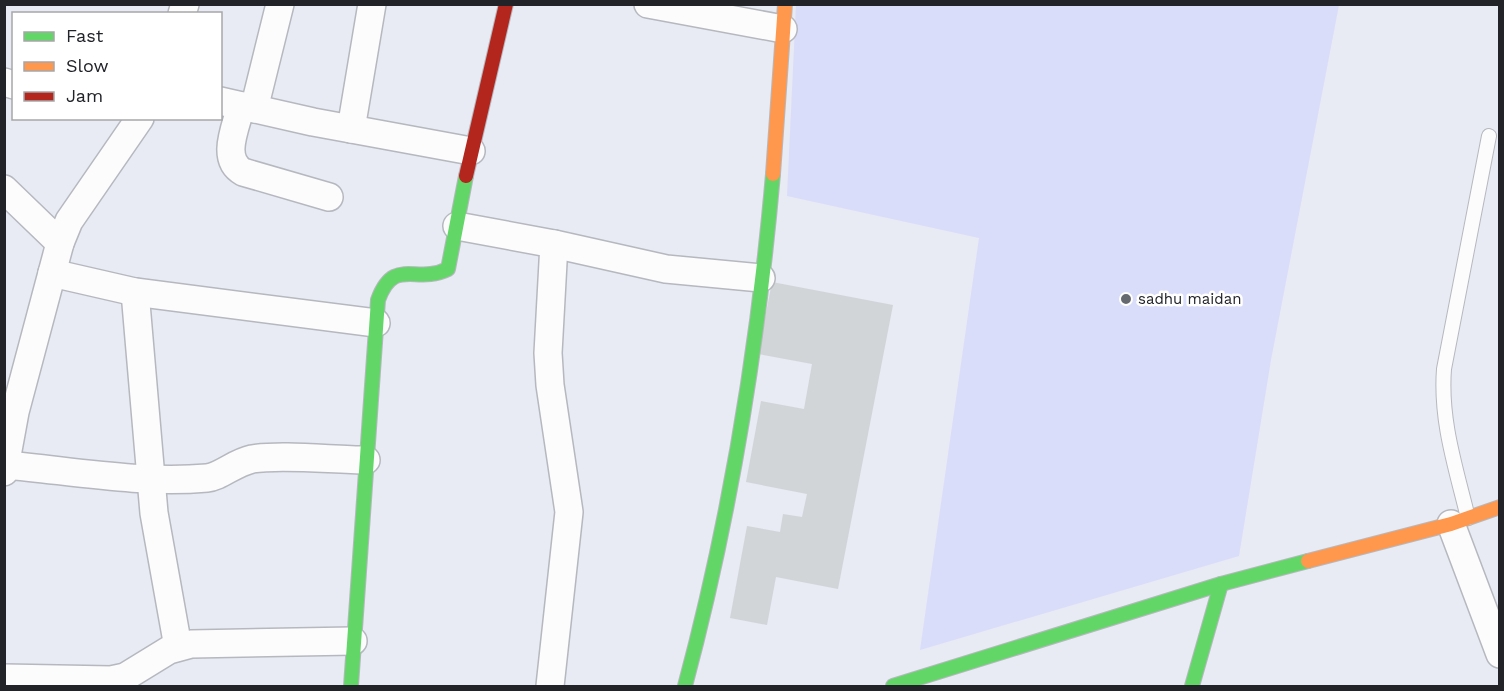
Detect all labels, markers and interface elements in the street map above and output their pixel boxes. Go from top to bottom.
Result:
legend [12,12,222,120]
text: Fast [66,25,104,46]
text: Slow [66,55,109,76]
text: Jam [66,85,103,106]
place label: sadhu maidan [1138,290,1241,308]
marker: sadhu maidan [1119,292,1133,306]

